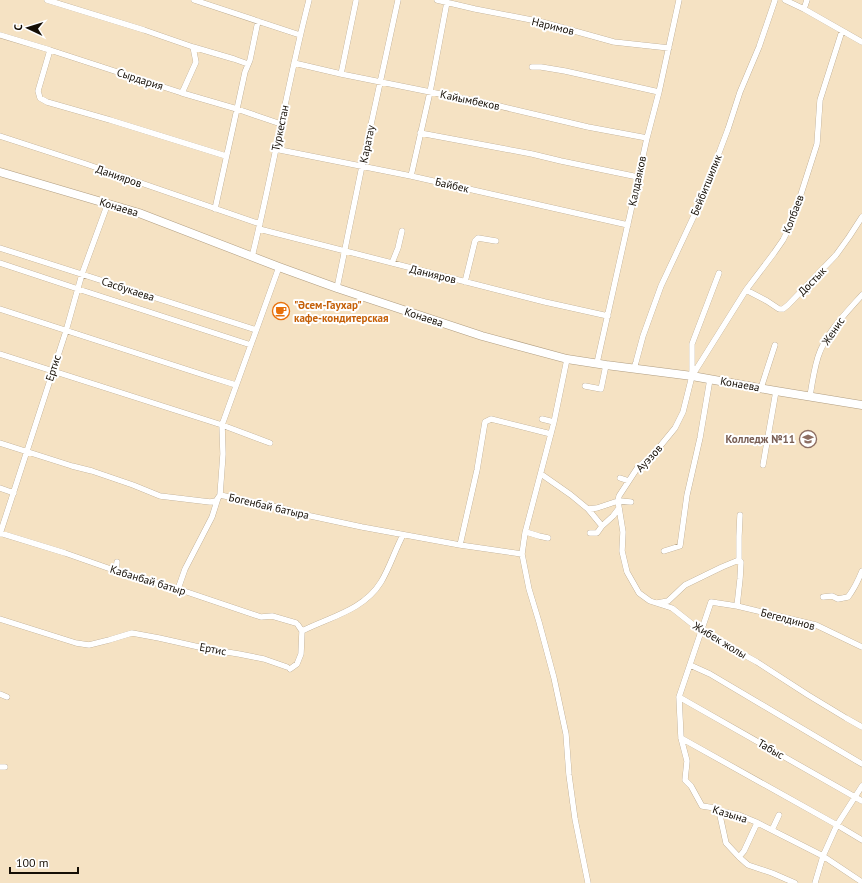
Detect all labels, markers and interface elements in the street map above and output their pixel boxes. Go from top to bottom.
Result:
north arrow [8,8,48,48]
street label: Наримов [530,14,576,38]
text: С [11,24,25,31]
street label: Сырдария [115,65,165,93]
street label: Кайымбеков [439,87,501,113]
street label: Туркестан [268,104,292,152]
street label: Каратау [356,123,378,164]
street label: Бейбитшилик [687,152,725,218]
street label: Калдаяков [625,155,649,207]
street label: Данияров [94,162,144,190]
street label: Байбек [434,174,471,196]
street label: Копбаев [779,193,807,235]
street label: Конаева [98,194,140,220]
street label: Данияров [408,261,458,287]
street label: Достык [795,263,830,298]
street label: Сасбукаева [100,274,156,304]
place label: "Әсем-Гаухар" кафе-кондитерская [294,298,389,325]
cafe icon: "Әсем-Гаухар" кафе-кондитерская [271,301,291,321]
street label: Конаева [403,304,445,330]
street label: Женис [818,314,847,349]
street label: Ертис [42,353,64,383]
street label: Конаева [719,374,761,394]
school or university icon: Колледж №11 [798,429,818,449]
place label: Колледж №11 [725,432,795,446]
street label: Ауэзов [633,441,665,475]
street label: Богенбай батыра [227,490,311,522]
street label: Кабанбай батыр [108,562,188,598]
street label: Бегелдинов [759,605,817,633]
street label: Жибек жолы [690,618,749,662]
street label: Ертис [198,640,228,658]
street label: Табыс [755,736,787,762]
street label: Казына [711,802,749,826]
scale bar [10,849,78,875]
text: 100 m [16,855,49,870]

